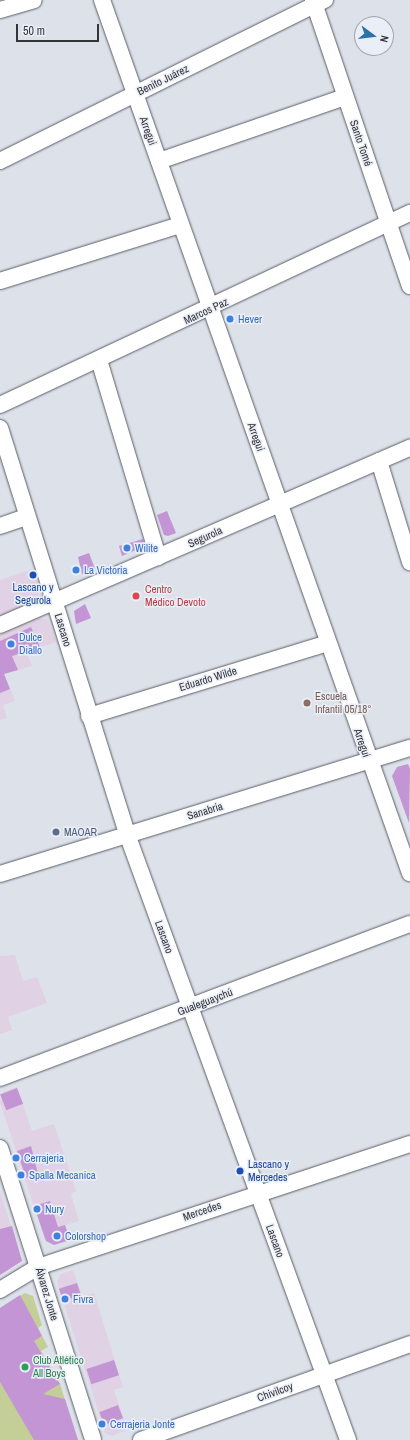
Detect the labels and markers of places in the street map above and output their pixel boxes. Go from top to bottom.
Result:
place label: Hever [238,312,262,326]
marker: Hever [225,314,235,324]
place label: Wilite [135,541,158,555]
marker: Wilite [122,543,132,553]
place label: La Victoria [84,563,127,577]
marker: La Victoria [71,565,81,575]
marker: Lascano y Segurola [28,570,38,580]
place label: Lascano y Segurola [12,581,54,607]
place label: Centro Médico Devoto [145,583,206,609]
marker: Centro Médico Devoto [130,590,142,602]
place label: Dulce Diallo [19,631,42,657]
marker: Dulce Diallo [6,639,16,649]
place label: Escuela Infantil 05/18° [315,690,372,716]
marker: Escuela Infantil 05/18° [302,698,312,708]
place label: MAOAR [64,825,97,839]
marker: MAOAR [51,827,61,837]
place label: Cerrajeria [24,1151,64,1165]
marker: Cerrajeria [11,1153,21,1163]
place label: Lascano y Mercedes [248,1158,289,1184]
marker: Lascano y Mercedes [235,1166,245,1176]
place label: Spalla Mecanica [29,1168,96,1182]
marker: Spalla Mecanica [16,1170,26,1180]
place label: Nury [45,1202,64,1216]
marker: Nury [32,1204,42,1214]
place label: Colorshop [65,1229,106,1243]
marker: Colorshop [52,1231,62,1241]
place label: Fivra [73,1292,94,1306]
marker: Fivra [60,1294,70,1304]
place label: Club Atlético All Boys [33,1354,84,1380]
marker: Club Atlético All Boys [20,1362,30,1372]
place label: Cerrajeria Jonte [110,1417,175,1431]
marker: Cerrajeria Jonte [97,1419,107,1429]

